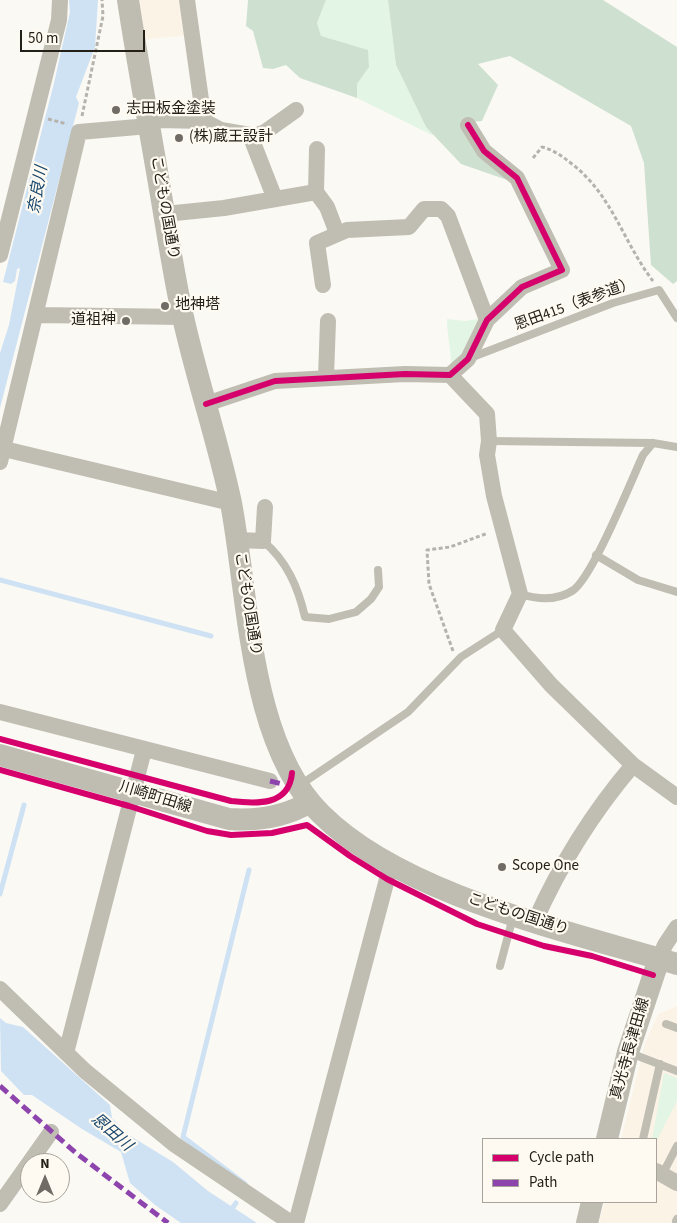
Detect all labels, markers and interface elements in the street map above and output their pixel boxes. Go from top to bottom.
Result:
scale bar [22,20,148,52]
text: 50 m [28,28,58,49]
place label: 志田板金塗装 [126,101,216,119]
marker: 志田板金塗装 [110,104,122,116]
place label: (株)蔵王設計 [189,129,273,147]
marker: (株)蔵王設計 [173,132,185,144]
street label: こどもの国通り [146,155,182,261]
water label: 奈良川 [25,165,53,215]
street label: 恩田415（表参道） [512,275,638,335]
place label: 地神塔 [175,297,220,315]
marker: 地神塔 [159,300,171,312]
place label: 道祖神 [71,312,116,330]
marker: 道祖神 [120,315,132,327]
street label: こどもの国通り [230,551,264,657]
street label: 川崎町田線 [117,778,193,818]
place label: Scope One [512,858,579,876]
marker: Scope One [496,861,508,873]
street label: こどもの国通り [465,890,571,940]
street label: 真光寺長津田線 [608,996,654,1102]
water label: 恩田川 [87,1110,135,1156]
legend [482,1138,657,1203]
text: Cycle path [529,1147,594,1168]
north arrow [20,1153,70,1203]
text: N [40,1154,50,1174]
text: Path [529,1172,557,1193]

